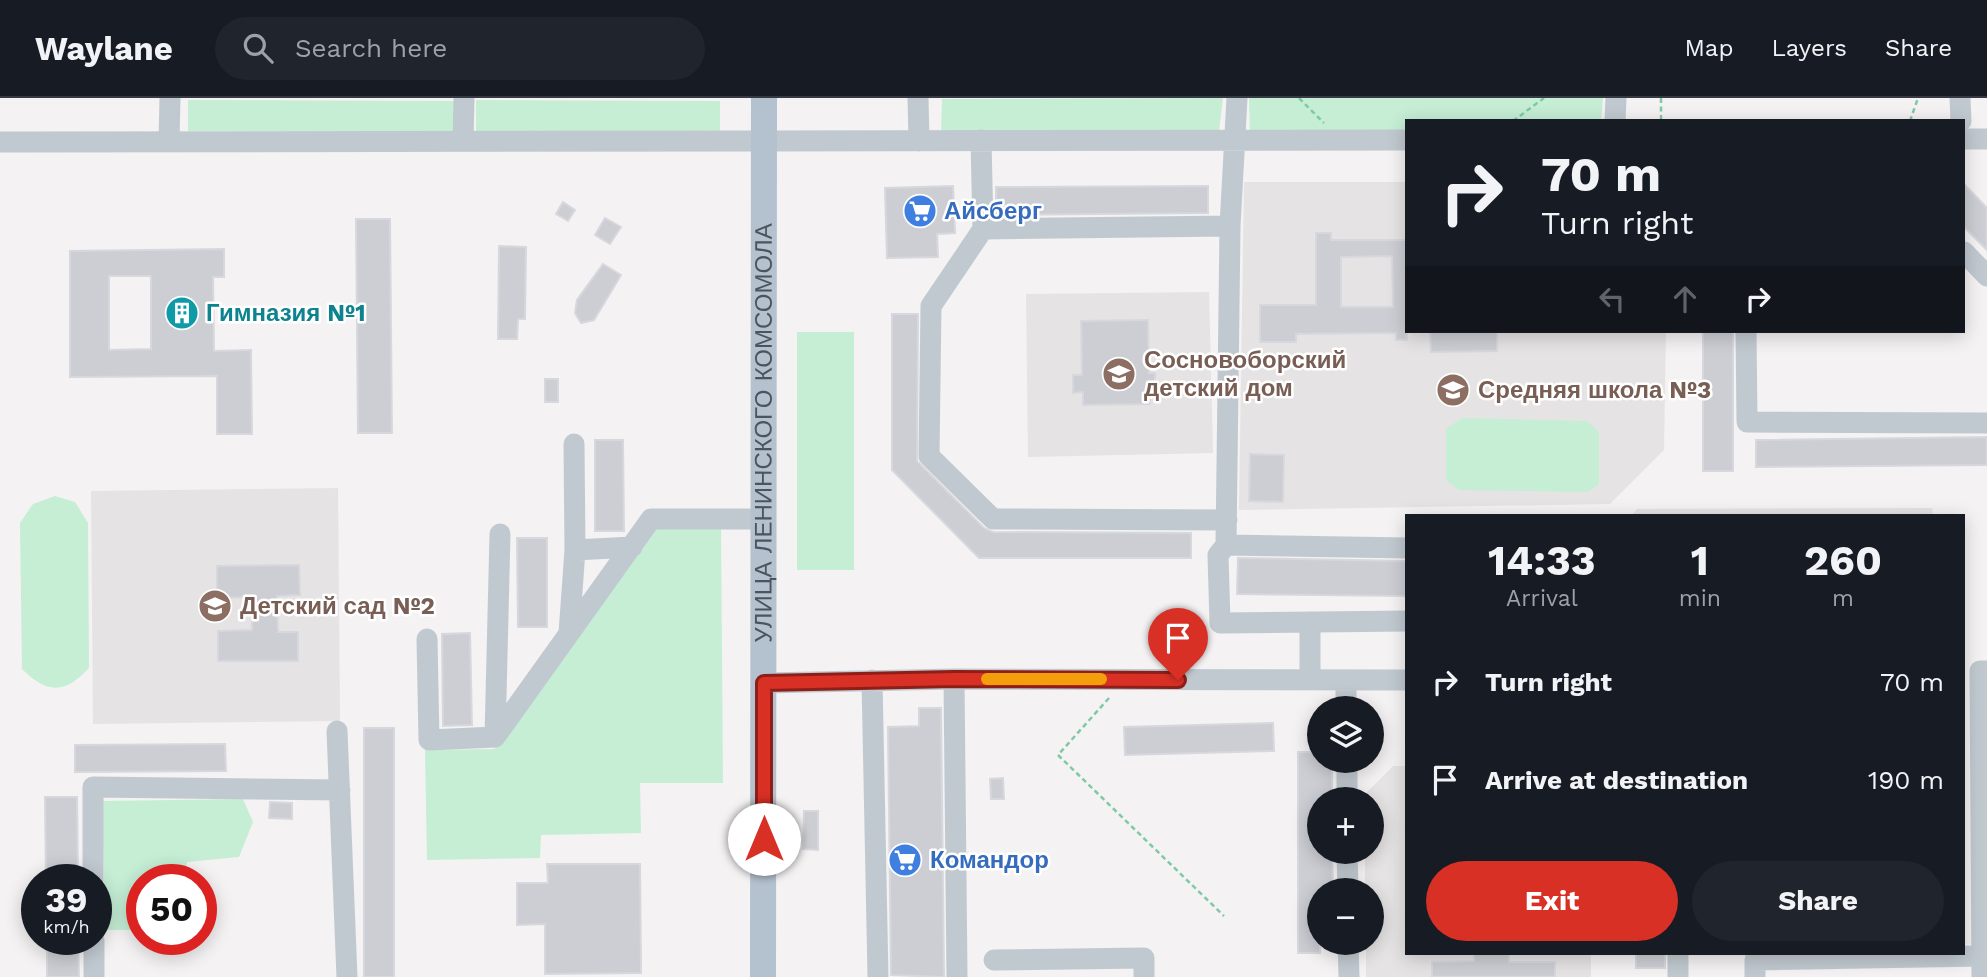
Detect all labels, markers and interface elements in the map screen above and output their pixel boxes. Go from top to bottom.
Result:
search box [215,17,705,80]
text: Waylane [35,29,173,68]
icon: search [239,29,277,67]
text: Search here [295,33,447,63]
text: Map [1685,34,1733,62]
text: Layers [1771,34,1847,62]
text: Share [1885,34,1952,62]
text: 70 m [1541,145,1661,203]
icon: right [1426,147,1517,238]
supermarket icon: Айсберг [901,192,939,230]
place label: Айсберг [944,197,1042,225]
text: Turn right [1541,204,1693,242]
street label: УЛИЦА ЛЕНИНСКОГО КОМСОМОЛА [749,223,778,643]
icon: left [1593,280,1631,318]
icon: ahead [1666,280,1704,318]
icon: right [1739,280,1777,318]
building icon: Гимназия №1 [163,294,201,332]
place label: Гимназия №1 [206,299,365,327]
place label: Сосновоборский детский дом [1144,346,1346,402]
school or university icon: Сосновоборский детский дом [1100,355,1138,393]
school or university icon: Средняя школа №3 [1434,371,1472,409]
place label: Средняя школа №3 [1478,376,1711,404]
text: 14:33 [1488,536,1596,585]
text: 1 [1691,536,1709,585]
text: 260 [1804,536,1882,585]
text: Arrival [1506,585,1578,612]
text: min [1679,585,1721,612]
text: m [1832,585,1854,612]
school or university icon: Детский сад №2 [196,587,234,625]
place label: Детский сад №2 [240,592,435,620]
pin [1148,608,1208,680]
icon: arrive [1159,619,1197,657]
icon: right [1426,663,1464,701]
text: Turn right [1485,667,1612,697]
text: 70 m [1880,667,1944,697]
map controls [1307,696,1384,955]
button: layers [1307,696,1384,773]
icon: arrive [1426,761,1464,799]
text: Arrive at destination [1485,765,1748,795]
text: 190 m [1868,765,1944,795]
button: + [1307,787,1384,864]
position arrow [727,802,801,876]
supermarket icon: Командор [886,841,924,879]
place label: Командор [930,846,1049,874]
button: Exit [1426,861,1678,941]
button: Share [1692,861,1944,941]
speed limit sign: 50 [126,864,217,955]
button: − [1307,878,1384,955]
text: 39 [45,879,88,921]
text: km/h [43,916,90,937]

